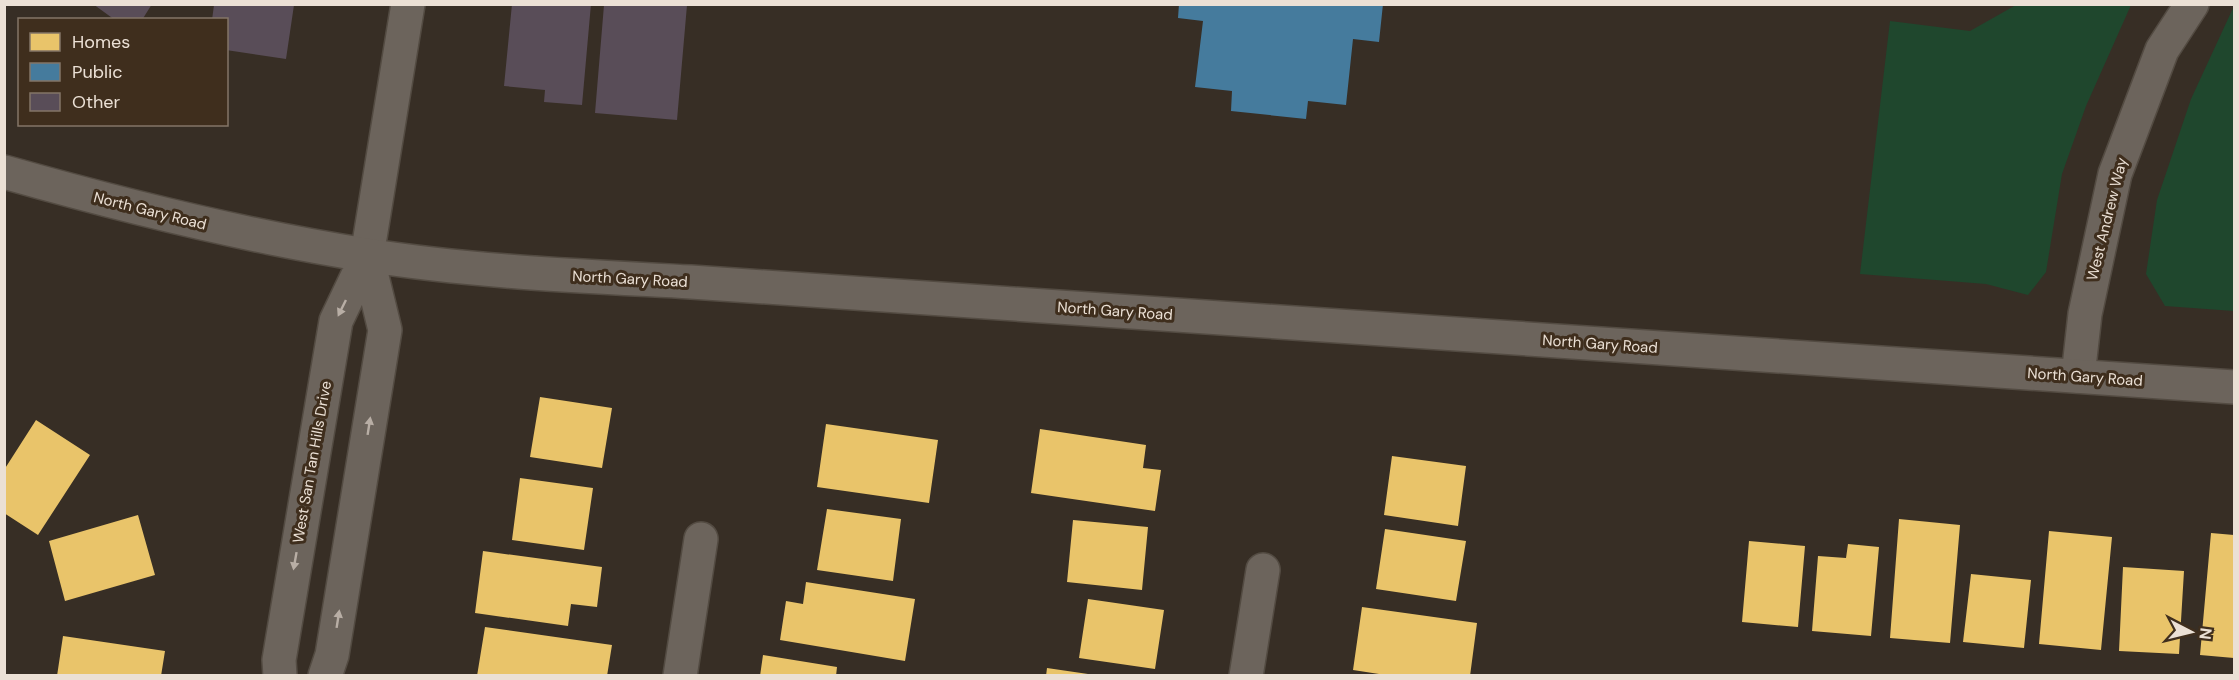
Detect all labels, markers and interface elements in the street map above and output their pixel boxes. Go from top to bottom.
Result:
legend [18,18,228,126]
text: Homes [72,30,130,54]
text: Public [72,60,123,84]
text: Other [72,90,121,114]
street label: West Andrew Way [2082,155,2132,283]
street label: North Gary Road [91,187,209,235]
street label: North Gary Road [572,266,688,292]
street label: North Gary Road [1057,297,1173,325]
one-way arrow [337,300,347,317]
street label: North Gary Road [1542,330,1658,358]
street label: North Gary Road [2027,363,2143,391]
street label: West San Tan Hills Drive [288,379,336,545]
one-way arrow [365,417,374,436]
one-way arrow [291,552,300,571]
north arrow [2161,602,2221,662]
one-way arrow [334,609,343,628]
text: N [2194,627,2217,641]

